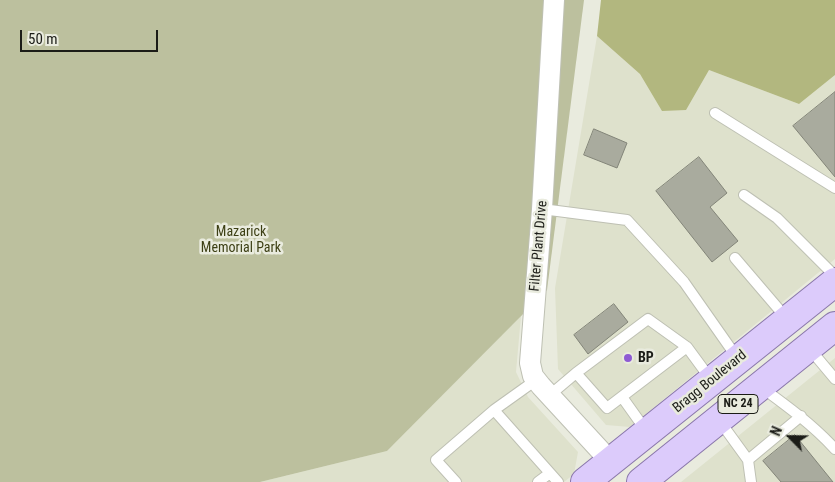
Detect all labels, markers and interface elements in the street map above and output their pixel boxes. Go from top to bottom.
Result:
scale bar [22,20,160,52]
text: 50 m [28,30,58,48]
street label: Filter Plant Drive [527,200,551,292]
park label: Mazarick Memorial Park [201,224,281,256]
street label: Bragg Boulevard [670,347,750,417]
place label: BP [638,350,654,366]
marker: BP [622,352,634,364]
road number: NC 24 [718,394,758,414]
north arrow [765,412,815,462]
text: N [767,424,785,438]

